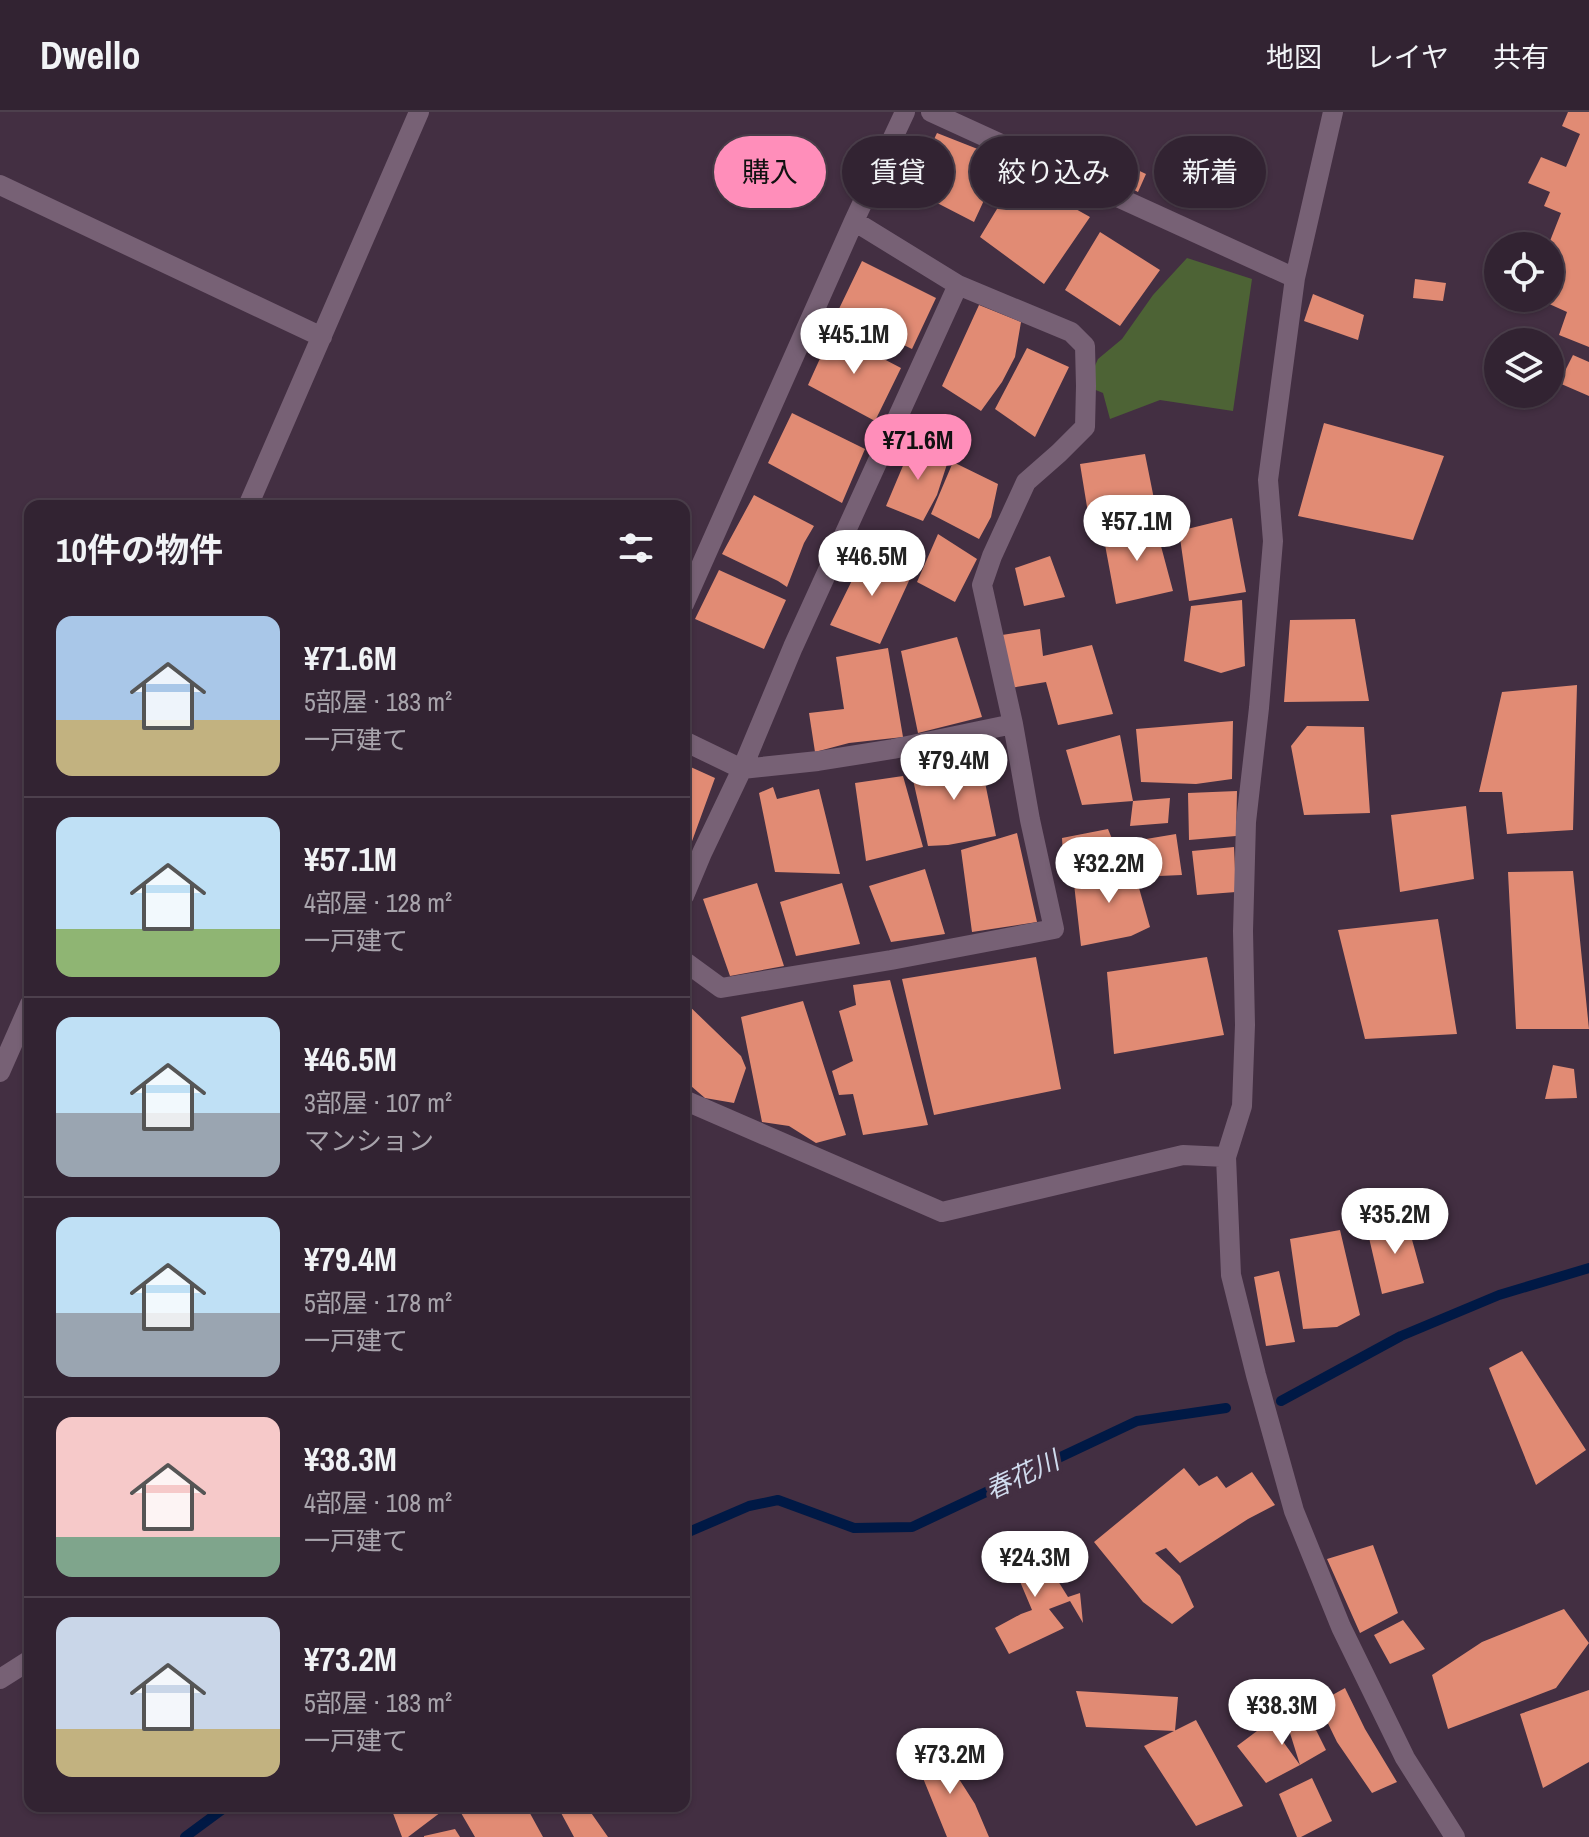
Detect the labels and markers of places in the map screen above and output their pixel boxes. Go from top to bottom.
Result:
pin: ¥45.1M [789,308,919,376]
pin: ¥71.6M [853,414,983,482]
pin: ¥57.1M [1072,495,1202,563]
pin: ¥46.5M [807,530,937,598]
pin: ¥79.4M [889,734,1019,802]
pin: ¥32.2M [1044,837,1174,905]
pin: ¥35.2M [1330,1188,1460,1256]
pin: ¥24.3M [970,1531,1100,1599]
pin: ¥38.3M [1217,1679,1347,1747]
pin: ¥73.2M [885,1728,1015,1796]

